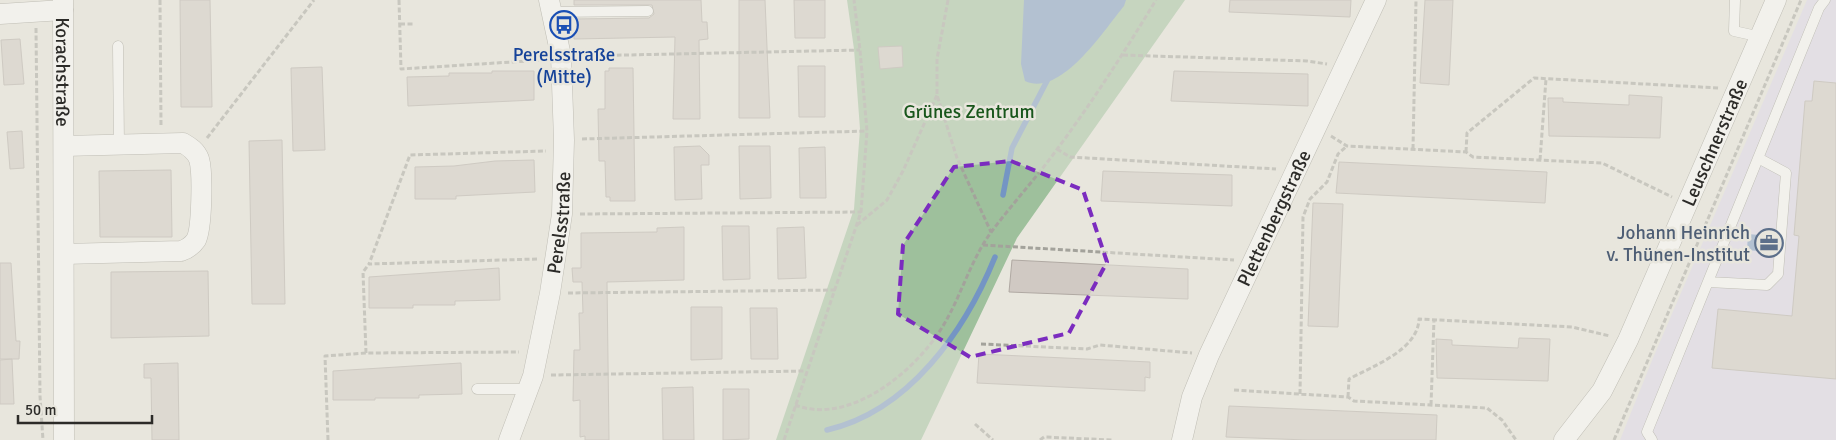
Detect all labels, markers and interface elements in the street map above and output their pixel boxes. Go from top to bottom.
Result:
bus stop icon: Perelsstraße (Mitte) [549,10,579,40]
street label: Korachstraße [50,17,74,127]
place label: Perelsstraße (Mitte) [513,43,615,89]
street label: Leuschnerstraße [1677,75,1753,210]
park label: Grünes Zentrum [903,100,1035,124]
street label: Plettenbergstraße [1232,146,1317,290]
street label: Perelsstraße [542,171,576,276]
place label: Johann Heinrich v. Thünen-Institut [1606,221,1750,267]
office icon: Johann Heinrich v. Thünen-Institut [1754,228,1784,258]
scale bar [18,392,151,424]
text: 50 m [25,401,56,419]

